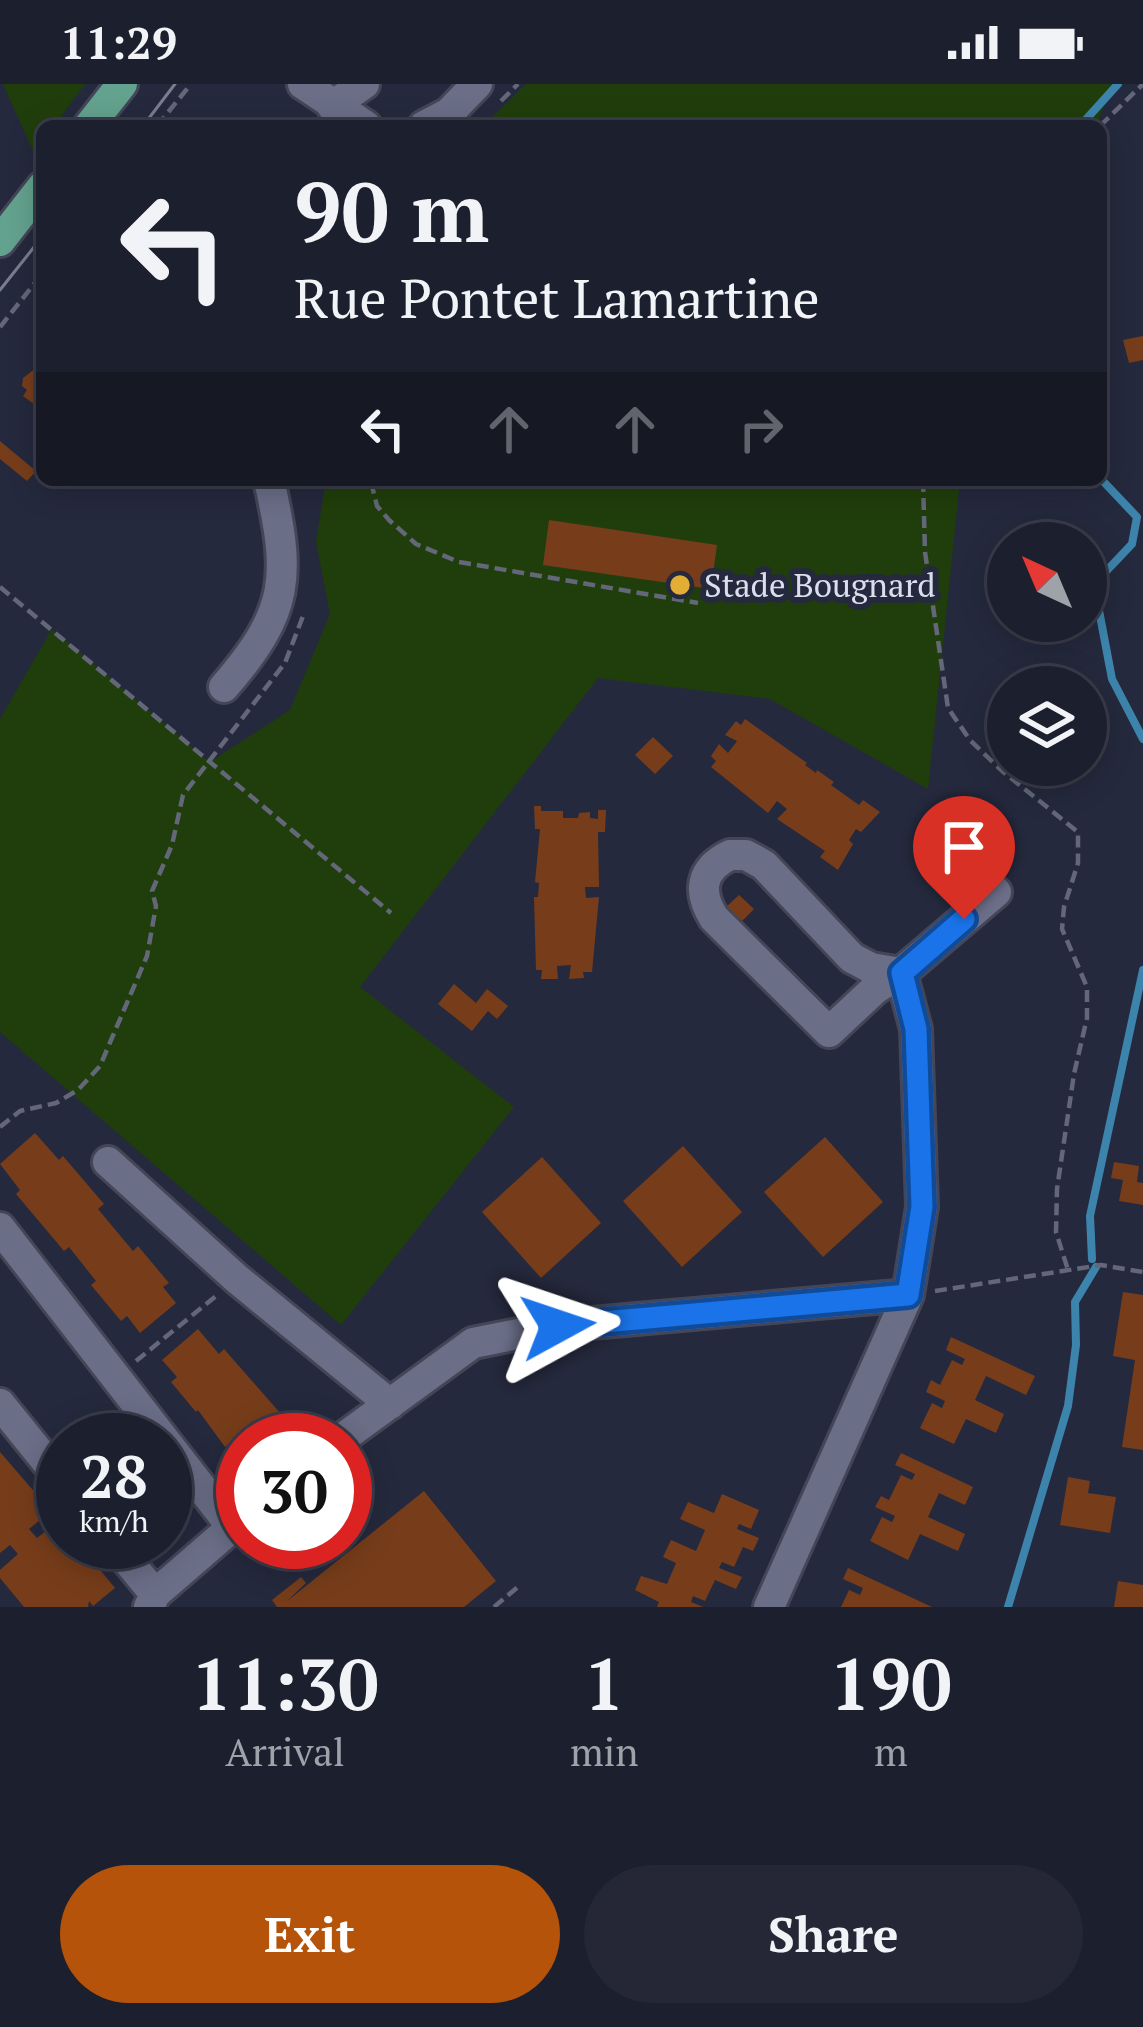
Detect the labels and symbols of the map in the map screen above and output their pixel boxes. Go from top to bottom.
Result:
north arrow [987,522,1107,642]
place label: Stade Bougnard [704,563,936,606]
marker: Stade Bougnard [667,572,693,598]
pin [913,796,1015,919]
position arrow [495,1263,621,1389]
speed limit sign: 30 [216,1413,372,1569]

